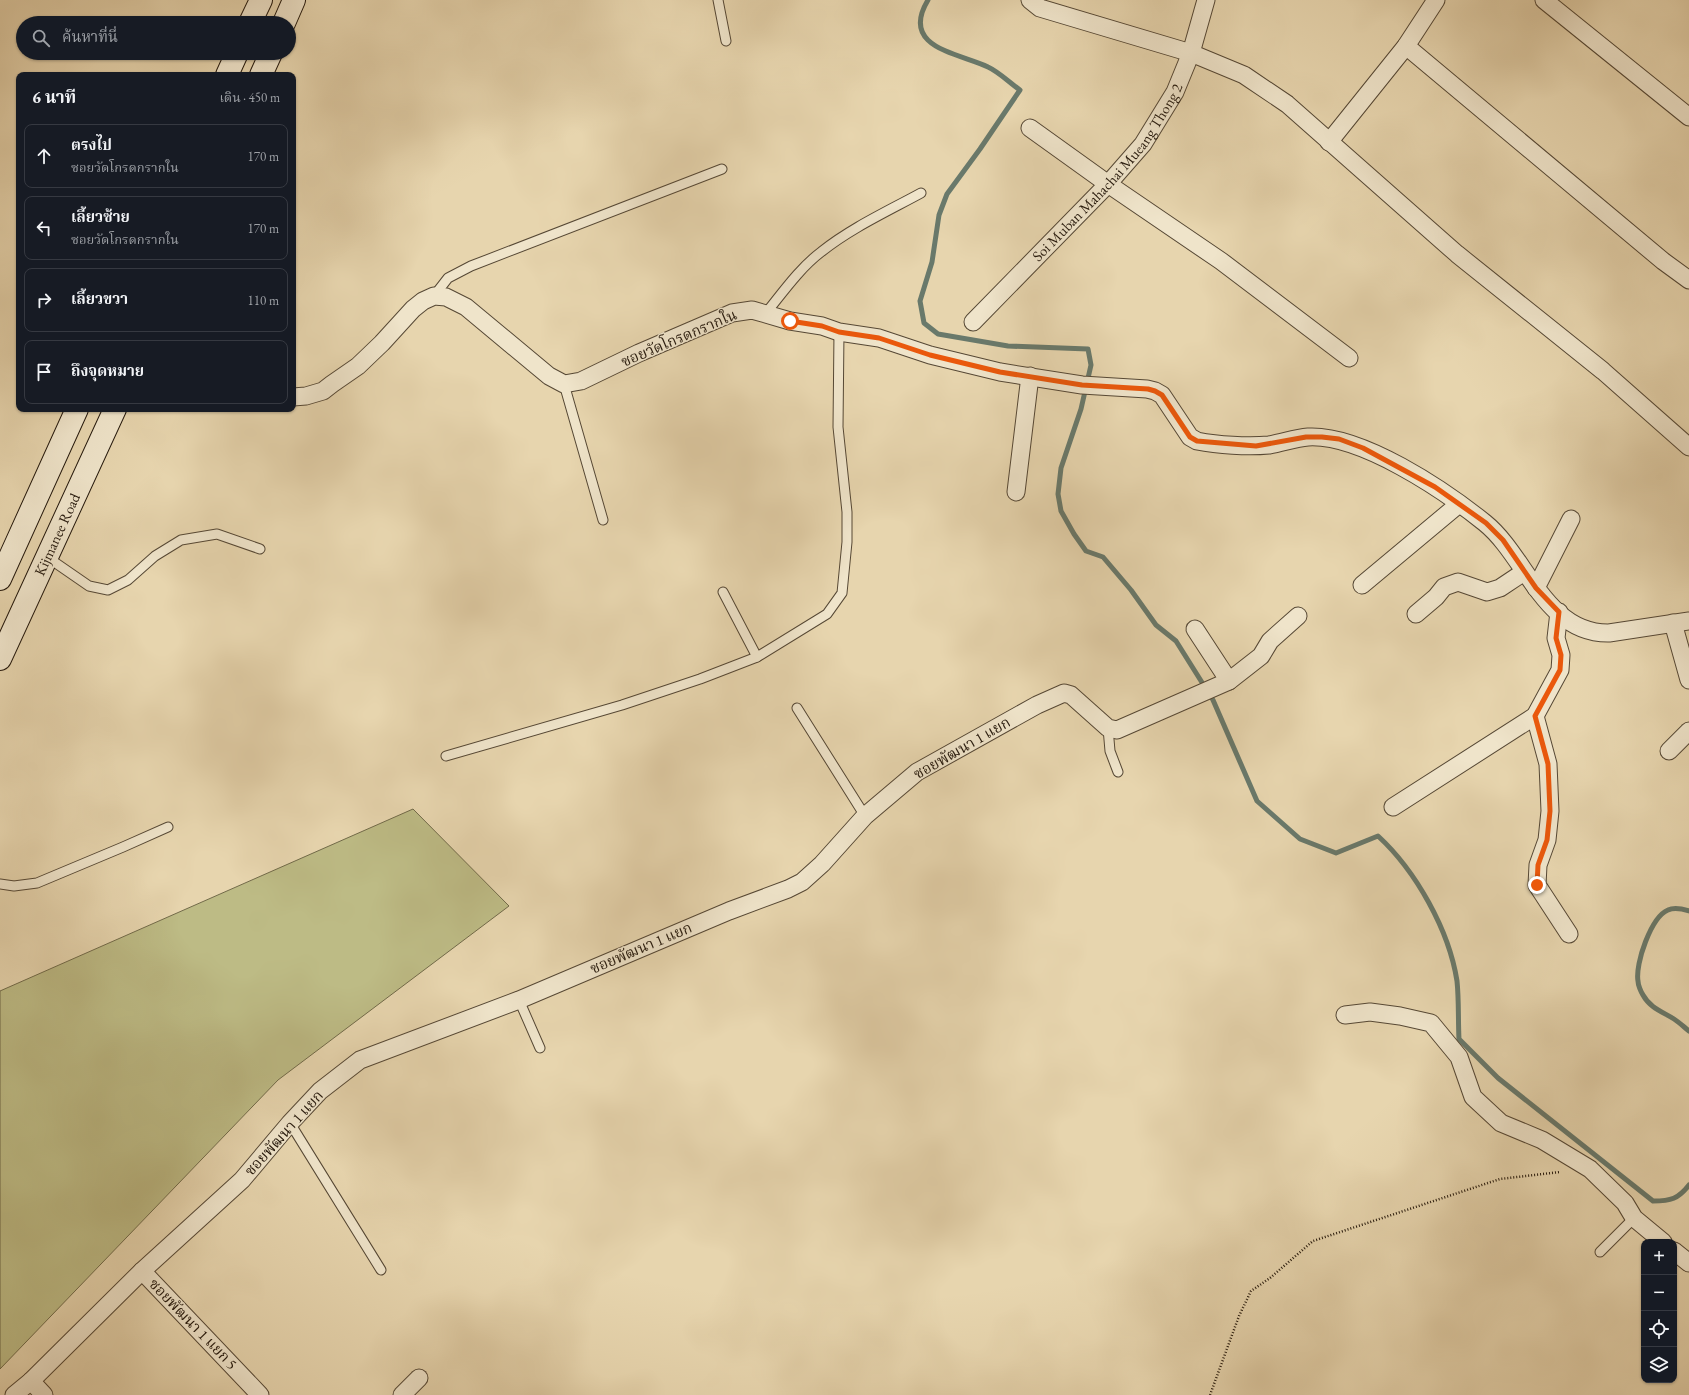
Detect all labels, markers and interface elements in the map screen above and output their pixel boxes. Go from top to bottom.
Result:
search box [16,16,296,60]
icon: search [30,27,52,49]
text: ค้นหาที่นี่ [62,27,118,46]
street label: Soi Muban Mahachai Mueang Thong 2 [1028,80,1187,265]
text: 6 นาที [32,86,76,108]
text: เดิน · 450 m [219,89,280,106]
text: ตรงไป [71,135,112,154]
icon: ahead [33,145,55,167]
text: 170 m [248,148,279,165]
text: ซอยวัดโกรดกรากใน [71,159,179,176]
text: เลี้ยวซ้าย [71,207,130,226]
icon: left [33,217,55,239]
text: 170 m [248,220,279,237]
text: ซอยวัดโกรดกรากใน [71,231,179,248]
icon: right [33,289,55,311]
text: เลี้ยวขวา [71,289,128,308]
text: 110 m [248,292,279,309]
street label: ซอยวัดโกรดกรากใน [617,304,740,371]
route start [781,312,799,330]
icon: arrive [33,361,55,383]
text: ถึงจุดหมาย [71,361,144,380]
street label: Kijmanee Road [30,490,84,579]
street label: ซอยพัฒนา 1 แยก [910,712,1014,783]
route end [1528,876,1546,894]
street label: ซอยพัฒนา 1 แยก [587,917,695,978]
street label: ซอยพัฒนา 1 แยก [240,1086,327,1180]
map controls [1641,1239,1677,1383]
button: + [1641,1239,1677,1275]
street label: ซอยพัฒนา 1 แยก 5 [145,1274,242,1373]
button: − [1641,1275,1677,1311]
button: locate [1641,1311,1677,1347]
button: layers [1641,1347,1677,1383]

